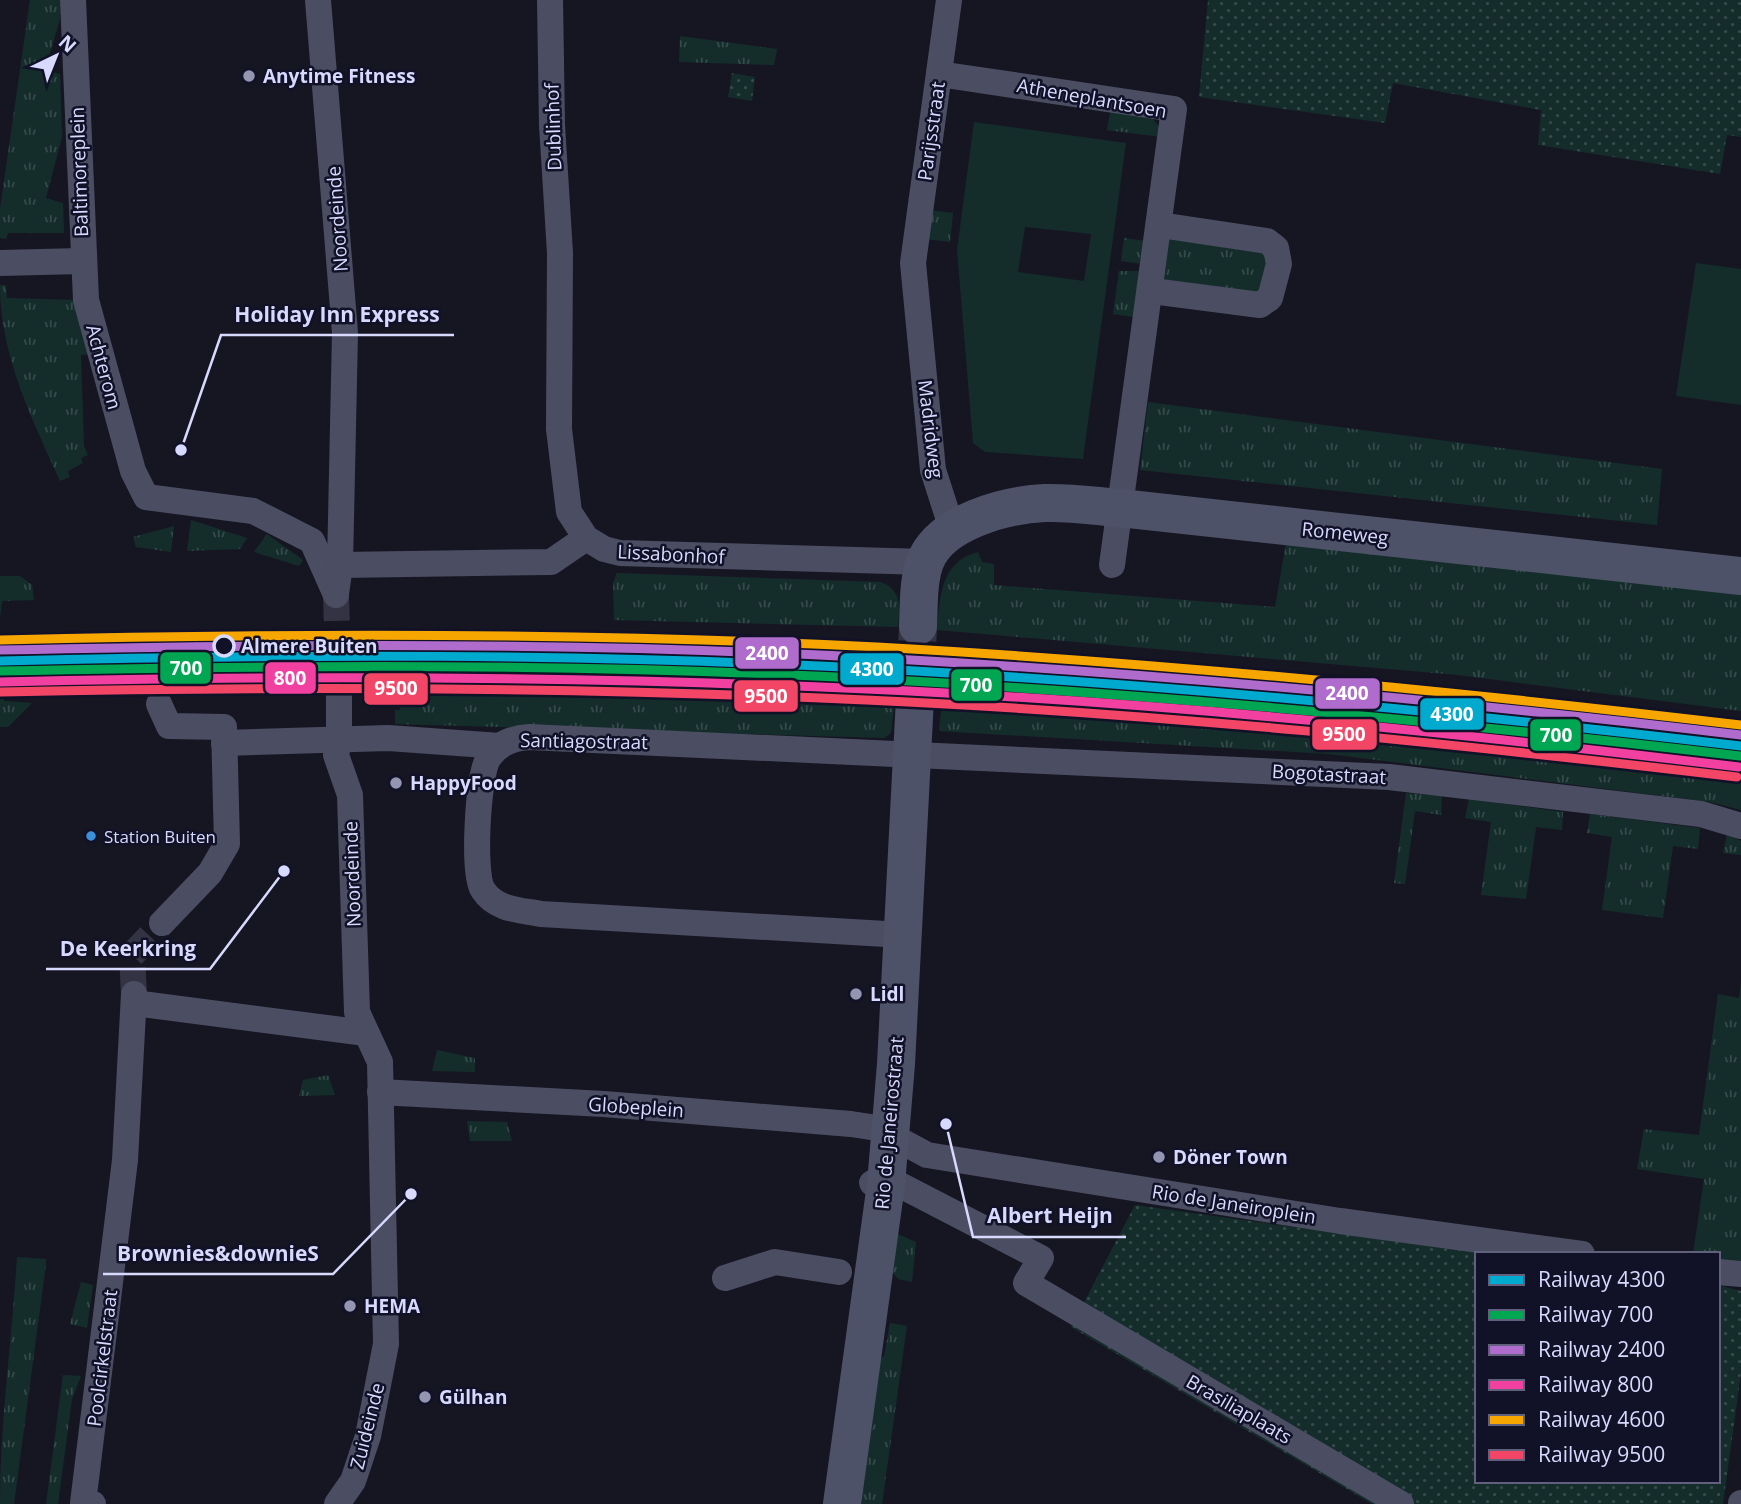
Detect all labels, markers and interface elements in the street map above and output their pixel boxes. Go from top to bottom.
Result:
north arrow [21,21,91,91]
text: N [53,29,82,58]
place label: Anytime Fitness [263,63,415,89]
marker: Anytime Fitness [241,68,257,84]
street label: Atheneplantsoen [1015,72,1169,124]
street label: Parijsstraat [911,80,951,182]
street label: Dublinhof [538,81,568,171]
street label: Baltimoreplein [64,106,94,238]
street label: Noordeinde [320,165,354,273]
callout: Holiday Inn Express [221,293,454,335]
text: Holiday Inn Express [234,300,440,328]
street label: Achterom [80,322,128,412]
street label: Madridweg [912,378,950,480]
street label: Romeweg [1300,516,1390,550]
street label: Lissabonhof [617,538,727,570]
place label: Almere Buiten [241,633,378,659]
marker: Almere Buiten [213,635,235,657]
line badge: 2400 [734,636,800,670]
text: 2400 [745,640,789,666]
line badge: 700 [159,651,212,685]
line badge: 4300 [839,652,905,686]
text: 700 [170,655,202,681]
text: 4300 [850,656,894,682]
line badge: 800 [264,661,317,695]
text: 800 [274,665,306,691]
line badge: 700 [950,668,1003,702]
line badge: 9500 [363,672,429,706]
text: 700 [960,672,992,698]
text: 9500 [374,675,418,701]
line badge: 2400 [1314,677,1381,710]
line badge: 9500 [733,679,799,713]
text: 2400 [1325,680,1369,706]
text: 9500 [744,683,788,709]
line badge: 4300 [1419,697,1485,731]
text: 4300 [1430,701,1474,727]
line badge: 9500 [1311,718,1378,751]
line badge: 700 [1529,718,1582,752]
text: 9500 [1322,721,1366,747]
text: 700 [1540,722,1572,748]
street label: Santiagostraat [520,727,648,755]
street label: Bogotastraat [1271,758,1387,790]
place label: HappyFood [410,770,517,796]
marker: HappyFood [388,775,404,791]
street label: Noordeinde [337,821,367,927]
place label: Station Buiten [104,825,216,848]
marker: Station Buiten [84,829,98,843]
callout: De Keerkring [46,927,210,969]
text: De Keerkring [60,934,196,962]
place label: Lidl [870,981,904,1007]
marker: Lidl [848,986,864,1002]
street label: Rio de Janeirostraat [868,1035,910,1211]
street label: Globeplein [587,1091,685,1123]
place label: Döner Town [1173,1144,1288,1170]
marker: Döner Town [1151,1149,1167,1165]
street label: Rio de Janeiroplein [1150,1178,1318,1230]
callout: Albert Heijn [973,1195,1126,1237]
text: Albert Heijn [987,1201,1113,1229]
callout: Brownies&downieS [103,1232,333,1274]
text: Brownies&downieS [117,1239,319,1267]
legend [1475,1252,1720,1483]
text: Railway 4300 [1538,1265,1665,1293]
street label: Poolcirkelstraat [81,1288,123,1428]
place label: HEMA [364,1293,421,1319]
marker: HEMA [342,1298,358,1314]
text: Railway 700 [1538,1300,1653,1328]
text: Railway 2400 [1538,1335,1665,1363]
street label: Brasiliaplaats [1181,1368,1297,1450]
text: Railway 800 [1538,1370,1653,1398]
street label: Zuideinde [344,1380,390,1472]
place label: Gülhan [439,1384,508,1410]
marker: Gülhan [417,1389,433,1405]
text: Railway 4600 [1538,1405,1665,1433]
text: Railway 9500 [1538,1440,1665,1468]

